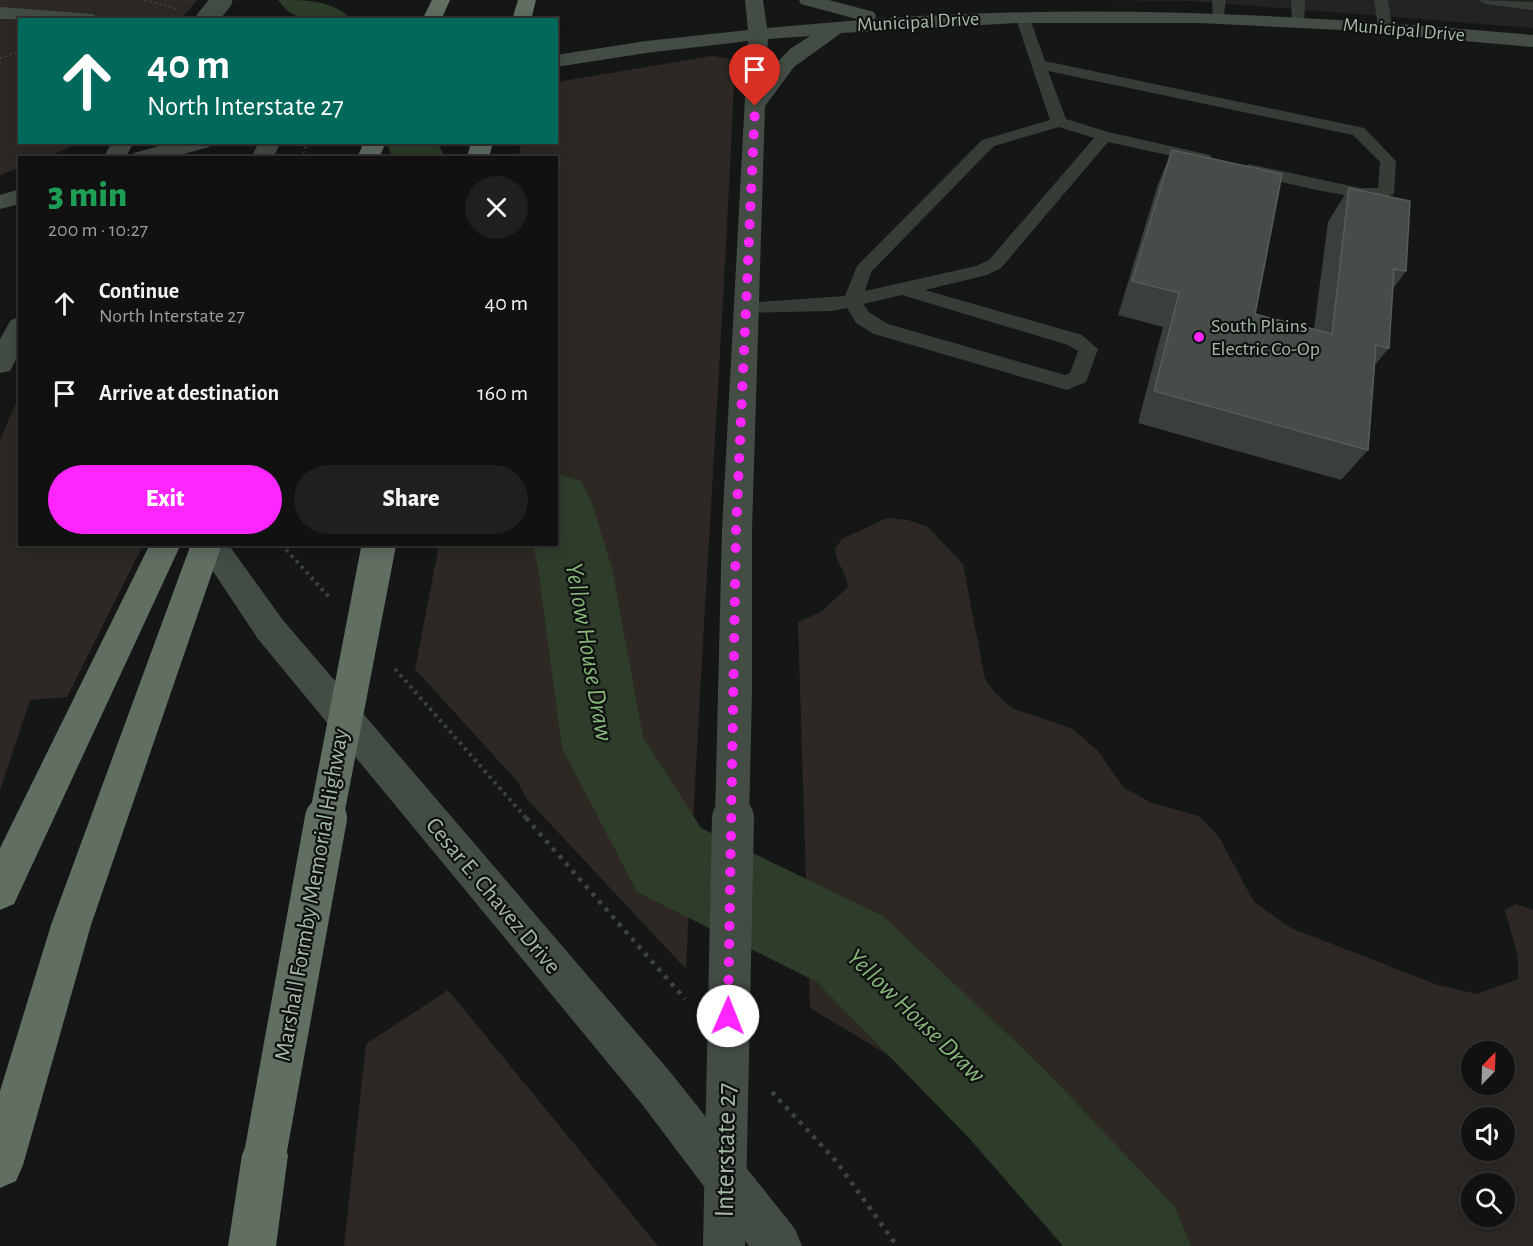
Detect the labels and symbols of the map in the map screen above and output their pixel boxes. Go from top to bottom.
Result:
street label: Municipal Drive [856,9,980,35]
street label: Municipal Drive [1342,15,1466,45]
pin [729,44,780,106]
place label: South Plains Electric Co-Op [1211,316,1320,359]
marker: South Plains Electric Co-Op [1192,330,1206,344]
water label: Yellow House Draw [561,561,618,743]
street label: Marshall Formby Memorial Highway [271,727,353,1063]
street label: Cesar E. Chavez Drive [421,813,565,979]
water label: Yellow House Draw [842,944,990,1088]
position arrow [696,984,760,1048]
north arrow [1461,1041,1515,1095]
street label: Interstate 27 [711,1082,741,1218]

